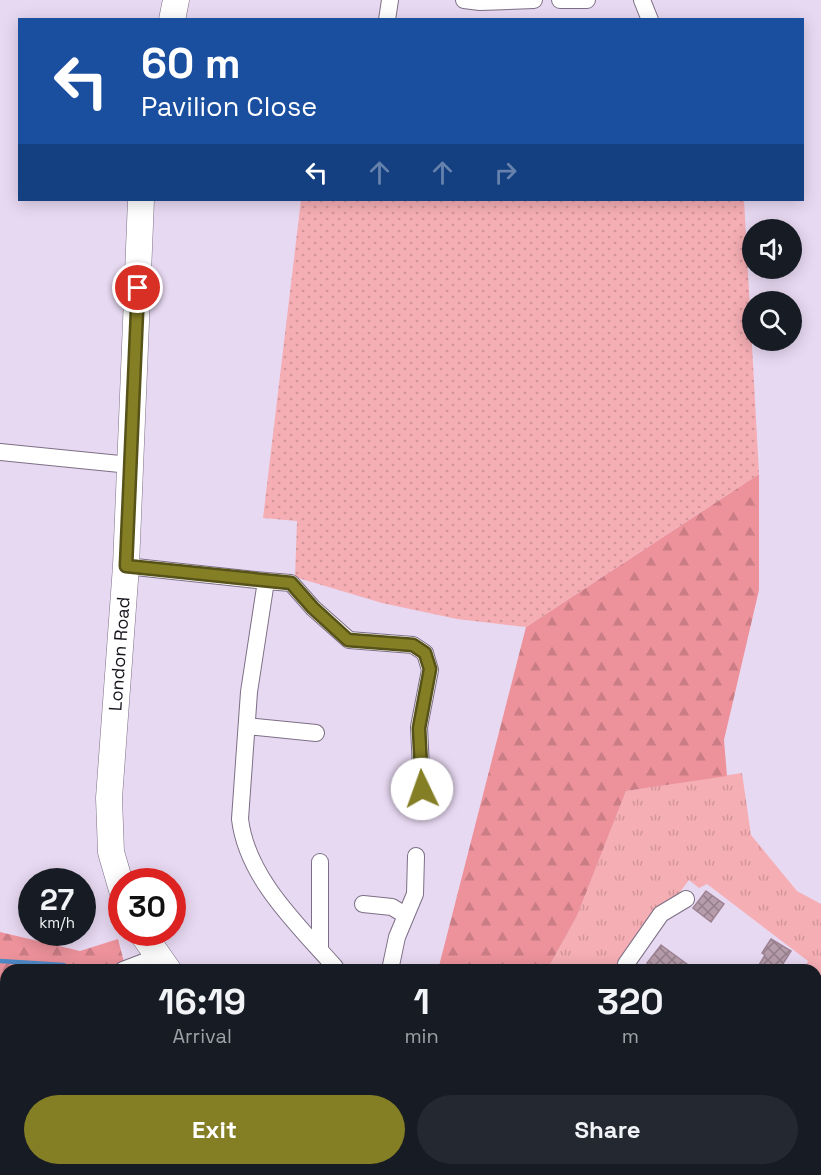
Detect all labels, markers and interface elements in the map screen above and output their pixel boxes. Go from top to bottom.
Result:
text: 60 m [141,37,241,90]
icon: left [42,42,120,120]
text: Pavilion Close [141,89,317,124]
icon: left [300,156,333,189]
icon: ahead [363,156,396,189]
icon: ahead [426,156,459,189]
icon: right [489,156,522,189]
map controls [742,219,802,351]
button: sound [742,219,802,279]
pin [112,262,163,313]
icon: arrive [121,271,154,304]
button: search [742,291,802,351]
street label: London Road [103,596,135,712]
position arrow [390,757,454,821]
speed limit sign: 30 [108,868,186,946]
text: 27 [40,880,74,919]
text: km/h [39,913,75,932]
text: 16:19 [158,979,246,1025]
text: 1 [413,979,430,1025]
text: 320 [597,979,664,1025]
text: Arrival [172,1023,232,1049]
text: min [404,1023,439,1049]
text: m [622,1023,639,1049]
button: Exit [24,1095,405,1164]
button: Share [417,1095,798,1164]

